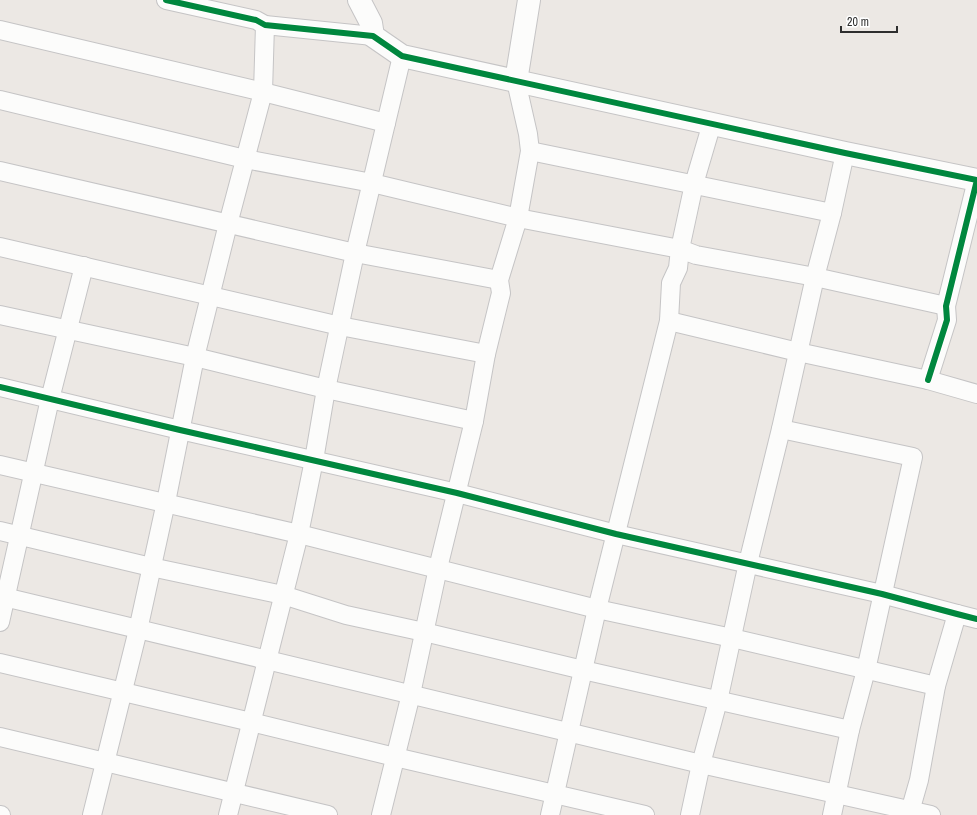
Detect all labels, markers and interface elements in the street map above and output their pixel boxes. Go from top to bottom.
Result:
scale bar [841,8,897,34]
text: 20 m [847,14,869,30]

